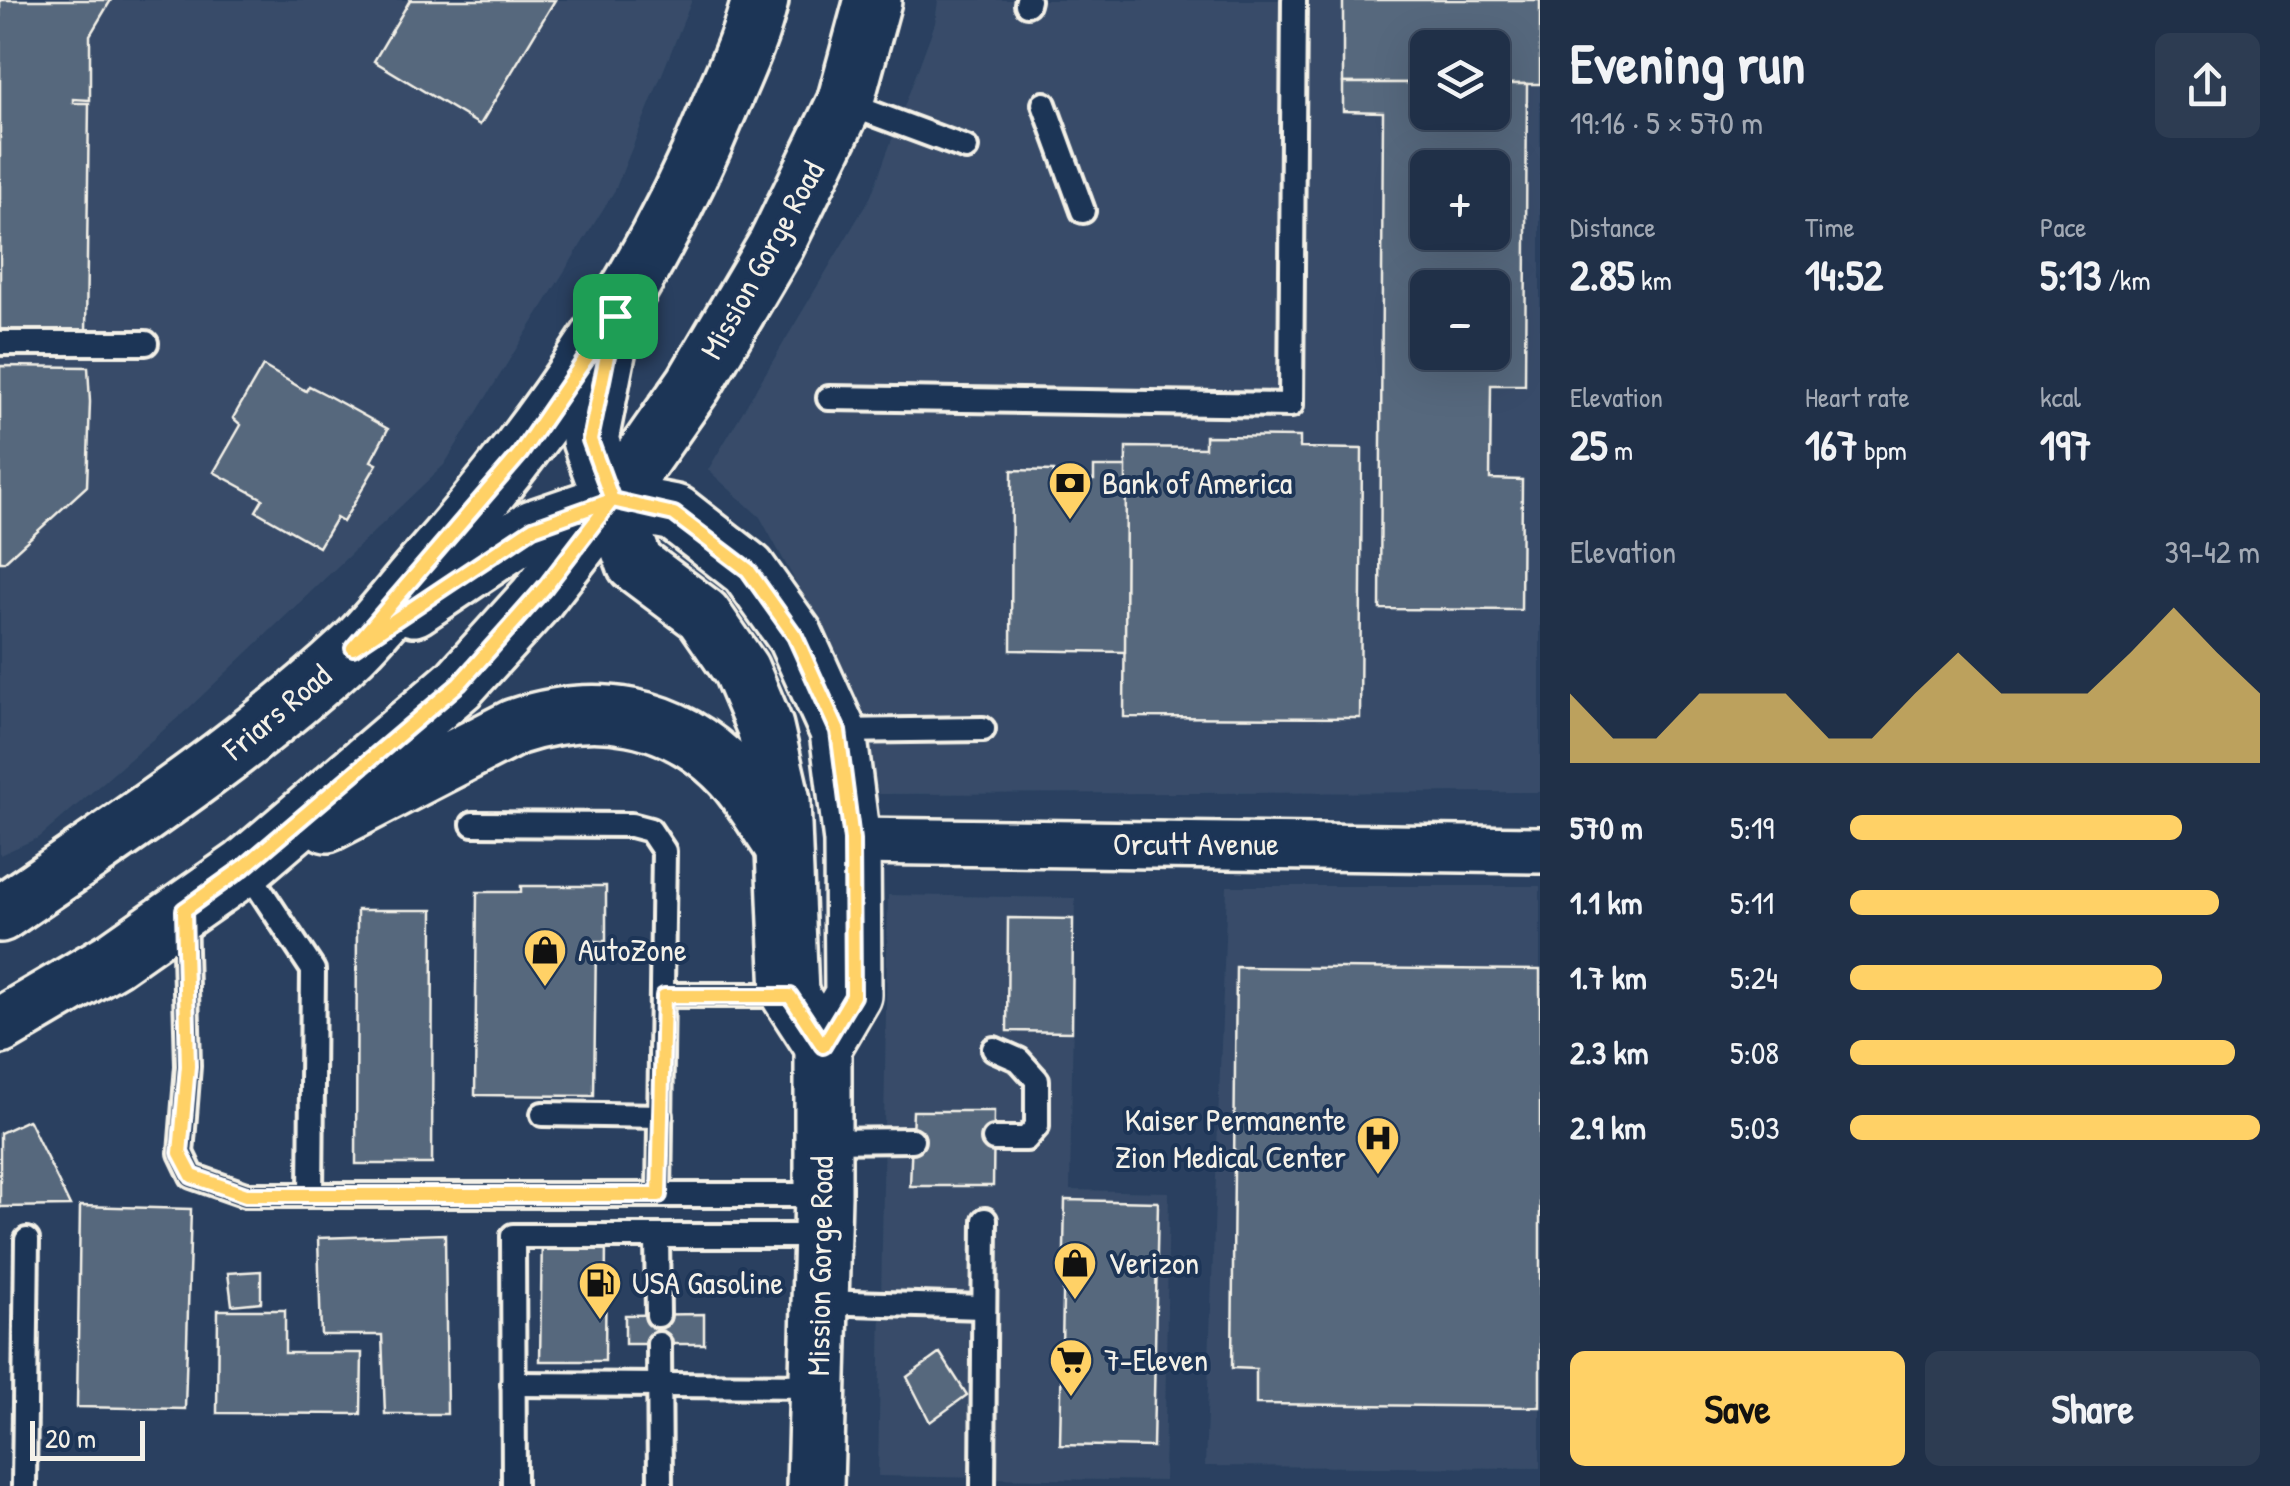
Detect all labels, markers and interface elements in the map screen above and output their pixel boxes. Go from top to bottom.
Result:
text: Evening run [1570,26,1805,100]
map controls [1410,30,1510,370]
button: layers [1410,30,1510,130]
button: share [2155,33,2260,138]
text: 19:16 · 5 × 570 m [1570,101,1763,144]
button: + [1410,150,1510,250]
street label: Mission Gorge Road [689,153,834,366]
text: Distance [1570,208,1656,246]
text: Time [1805,208,1855,246]
text: Pace [2040,208,2086,246]
text: 2.85 [1570,246,1635,303]
text: 14:52 [1805,246,1883,303]
text: 5:13 [2040,246,2102,303]
text: km [1635,261,1672,299]
text: /km [2102,261,2151,299]
button: − [1410,270,1510,370]
pin [573,274,658,359]
icon: arrive [588,289,643,344]
text: Elevation [1570,378,1663,416]
text: Heart rate [1805,378,1910,416]
text: kcal [2040,378,2081,416]
text: 25 [1570,416,1607,473]
text: 167 [1805,416,1858,473]
text: 197 [2040,416,2091,473]
text: m [1607,431,1633,469]
text: bpm [1858,431,1907,469]
bank icon: Bank of America [1047,460,1093,521]
place label: Bank of America [1102,461,1292,504]
text: Elevation [1570,530,1676,573]
text: 39–42 m [2164,530,2260,573]
street label: Friars Road [213,654,340,770]
text: 570 m [1570,806,1643,849]
text: 5:19 [1730,806,1774,849]
street label: Orcutt Avenue [1113,822,1279,865]
text: 1.1 km [1570,881,1642,924]
text: 5:11 [1730,881,1774,924]
shop icon: AutoZone [522,927,568,988]
place label: AutoZone [578,928,687,971]
text: 1.7 km [1570,956,1647,999]
text: 5:24 [1730,956,1778,999]
text: 2.3 km [1570,1031,1649,1074]
text: 5:08 [1730,1031,1779,1074]
place label: Kaiser Permanente Zion Medical Center [1115,1098,1346,1178]
text: 2.9 km [1570,1106,1646,1149]
text: 5:03 [1730,1106,1780,1149]
hospital icon: Kaiser Permanente Zion Medical Center [1355,1115,1401,1176]
street label: Mission Gorge Road [796,1156,843,1376]
shop icon: Verizon [1052,1240,1098,1301]
place label: Verizon [1108,1241,1199,1284]
fuel station icon: USA Gasoline [577,1260,623,1321]
place label: USA Gasoline [632,1261,784,1304]
supermarket icon: 7-Eleven [1048,1337,1094,1398]
place label: 7-Eleven [1104,1338,1208,1381]
button: Save [1570,1351,1905,1466]
button: Share [1925,1351,2260,1466]
scale bar [30,1416,145,1460]
text: 20 m [45,1419,96,1457]

